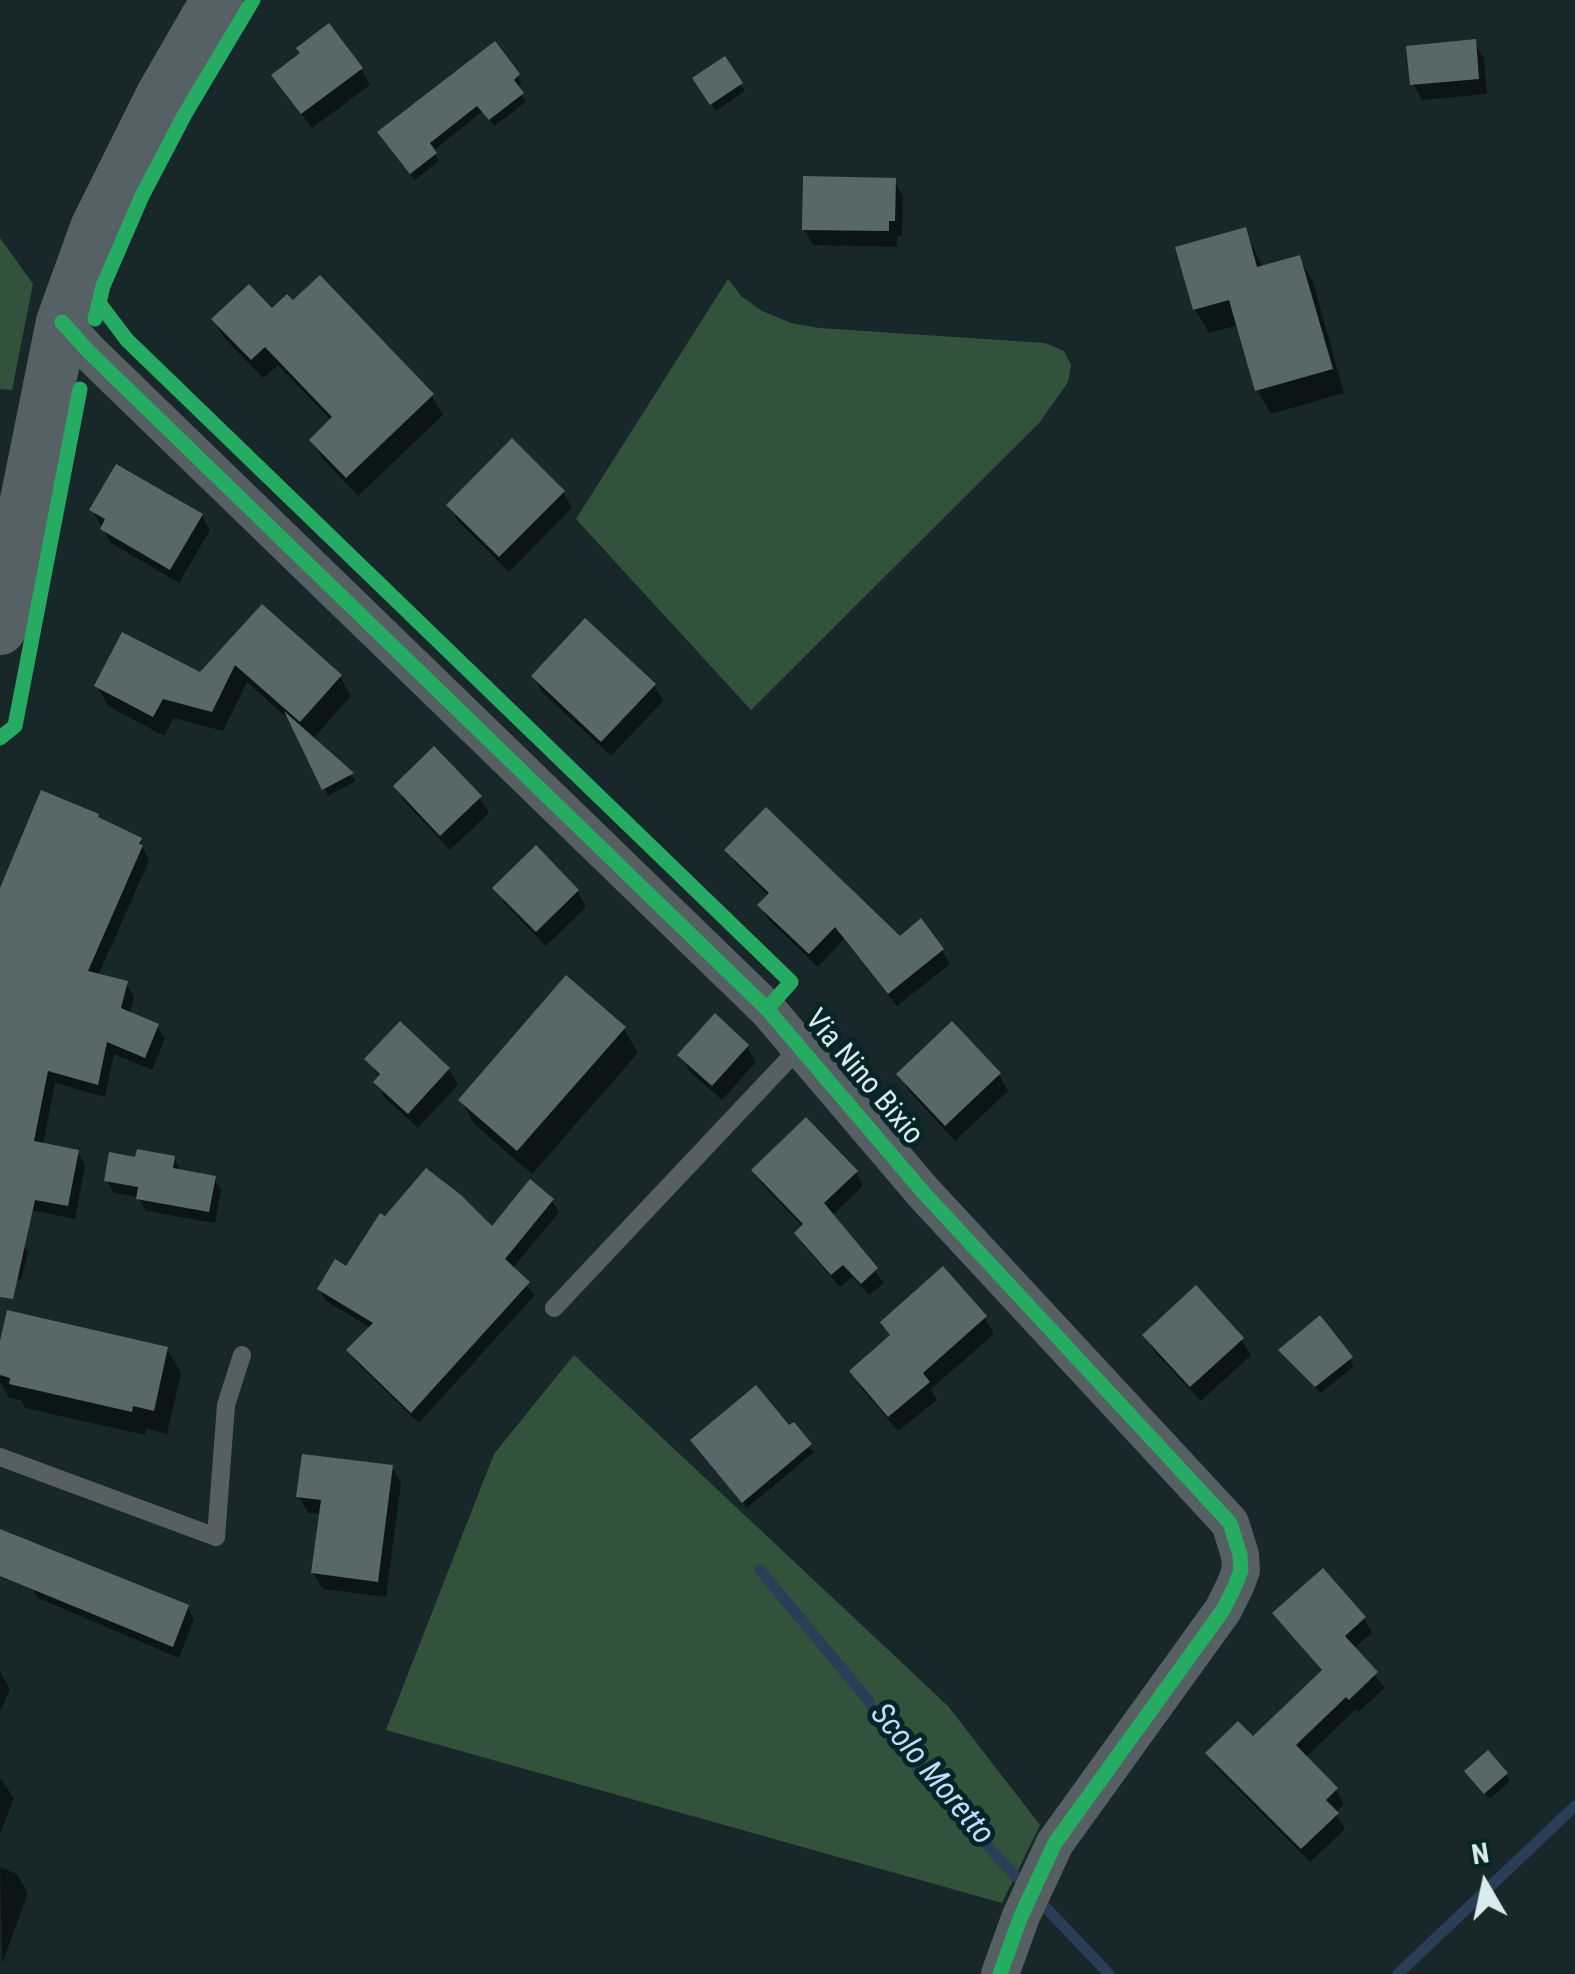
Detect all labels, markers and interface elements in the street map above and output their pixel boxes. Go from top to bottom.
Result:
street label: Via Nino Bixio [796,1003,930,1153]
water label: Scolo Moretto [861,1697,1001,1853]
north arrow [1435,1834,1535,1934]
text: N [1469,1836,1491,1872]

